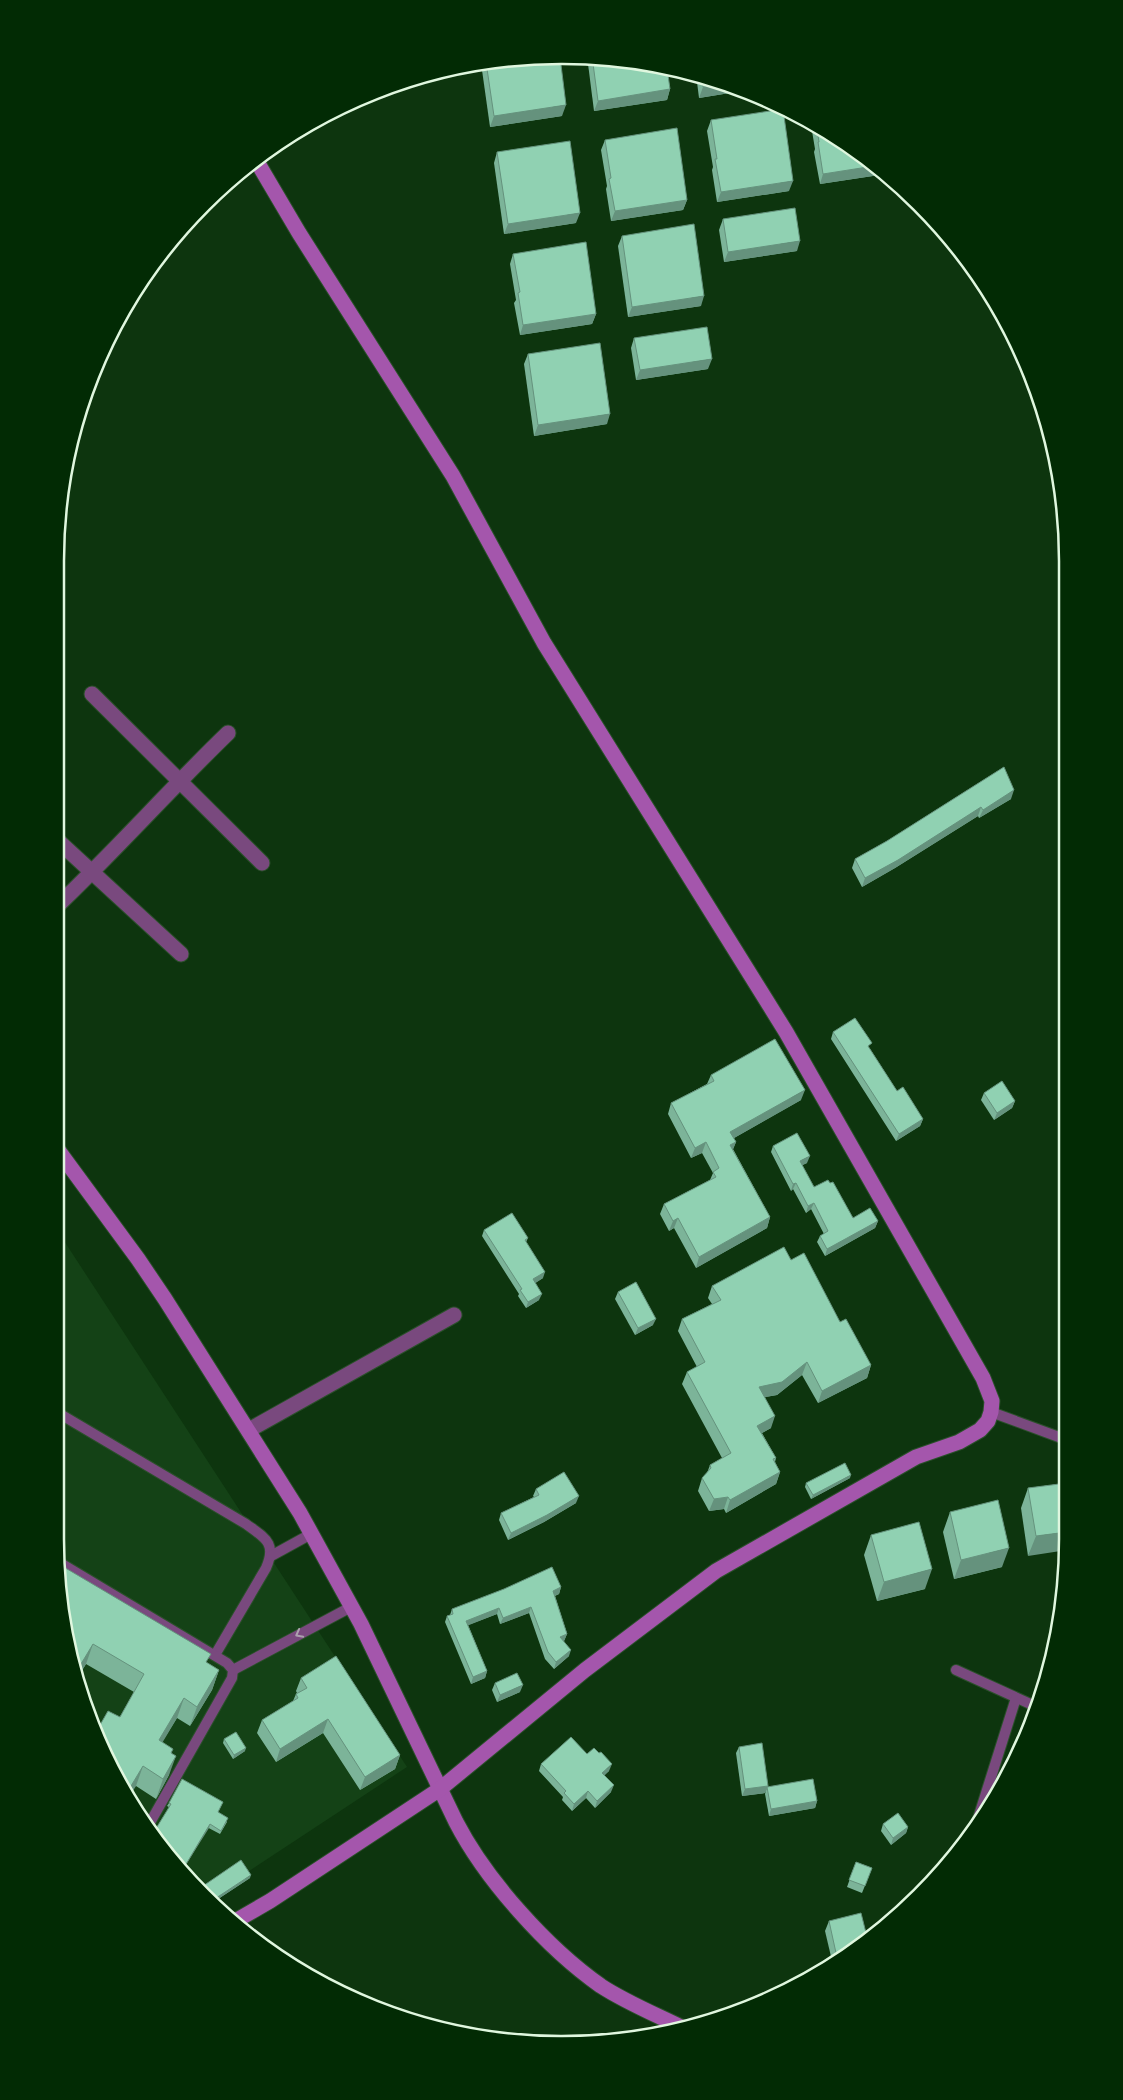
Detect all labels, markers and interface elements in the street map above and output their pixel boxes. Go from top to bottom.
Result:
one-way arrow [296,1628,305,1638]

